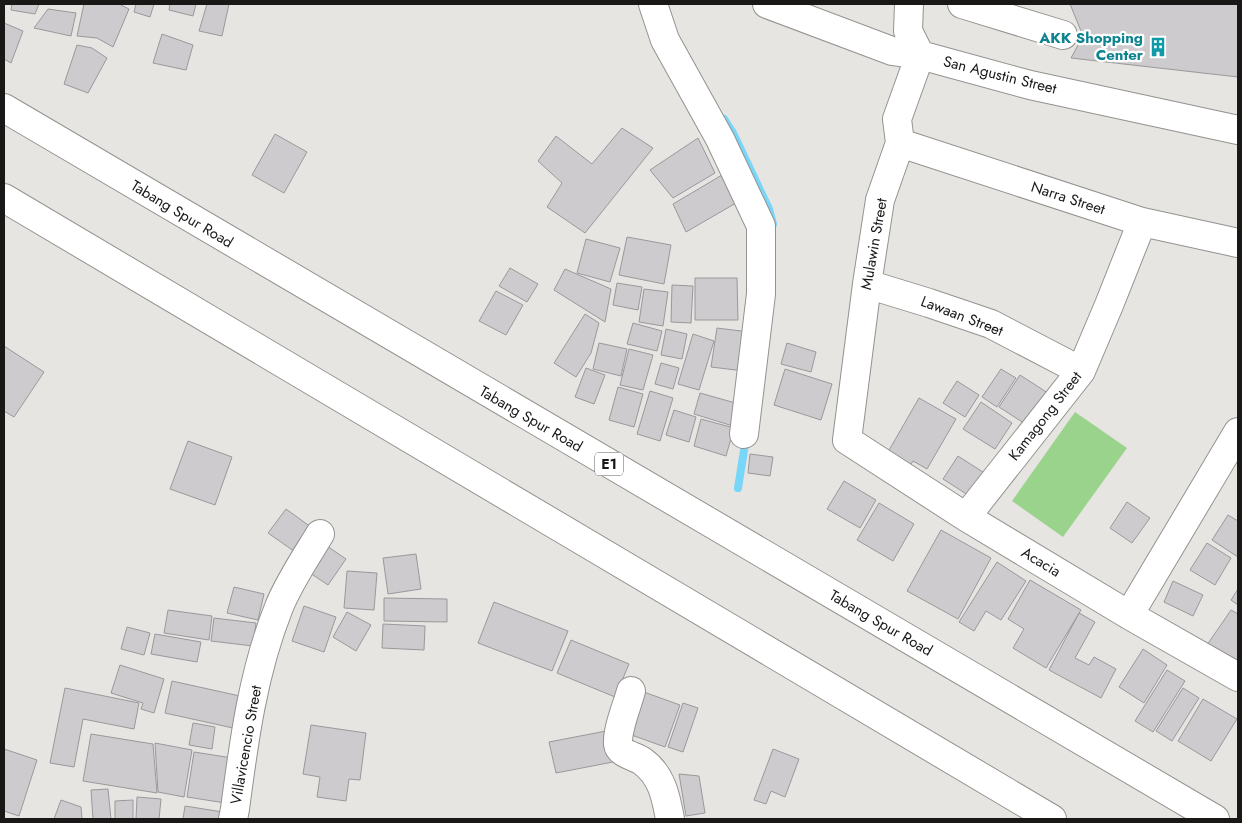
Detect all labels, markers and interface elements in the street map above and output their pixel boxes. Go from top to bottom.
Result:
place label: AKK Shopping Center [1038,27,1144,66]
building icon: AKK Shopping Center [1147,36,1169,58]
street label: San Agustin Street [941,50,1059,100]
street label: Tabang Spur Road [127,175,237,253]
street label: Narra Street [1028,176,1108,220]
street label: Mulawin Street [855,196,893,292]
street label: Lawaan Street [918,290,1007,342]
street label: Kamagong Street [1003,366,1087,465]
street label: Tabang Spur Road [475,380,587,458]
road number: E1 [595,452,623,476]
street label: Acacia [1017,542,1065,582]
street label: Tabang Spur Road [825,584,937,662]
street label: Villavicencio Street [225,683,267,806]

